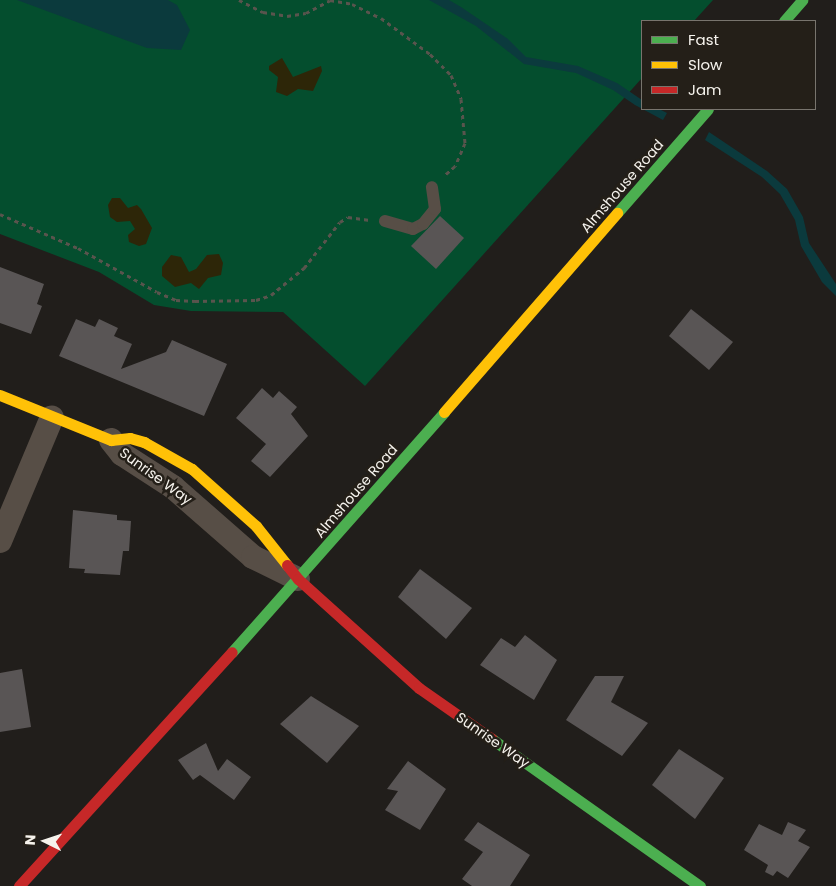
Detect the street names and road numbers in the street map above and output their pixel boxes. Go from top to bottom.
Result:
street label: Almshouse Road [577,136,667,236]
street label: Almshouse Road [311,441,401,541]
street label: Sunrise Way [116,444,196,508]
street label: Sunrise Way [453,709,533,771]

